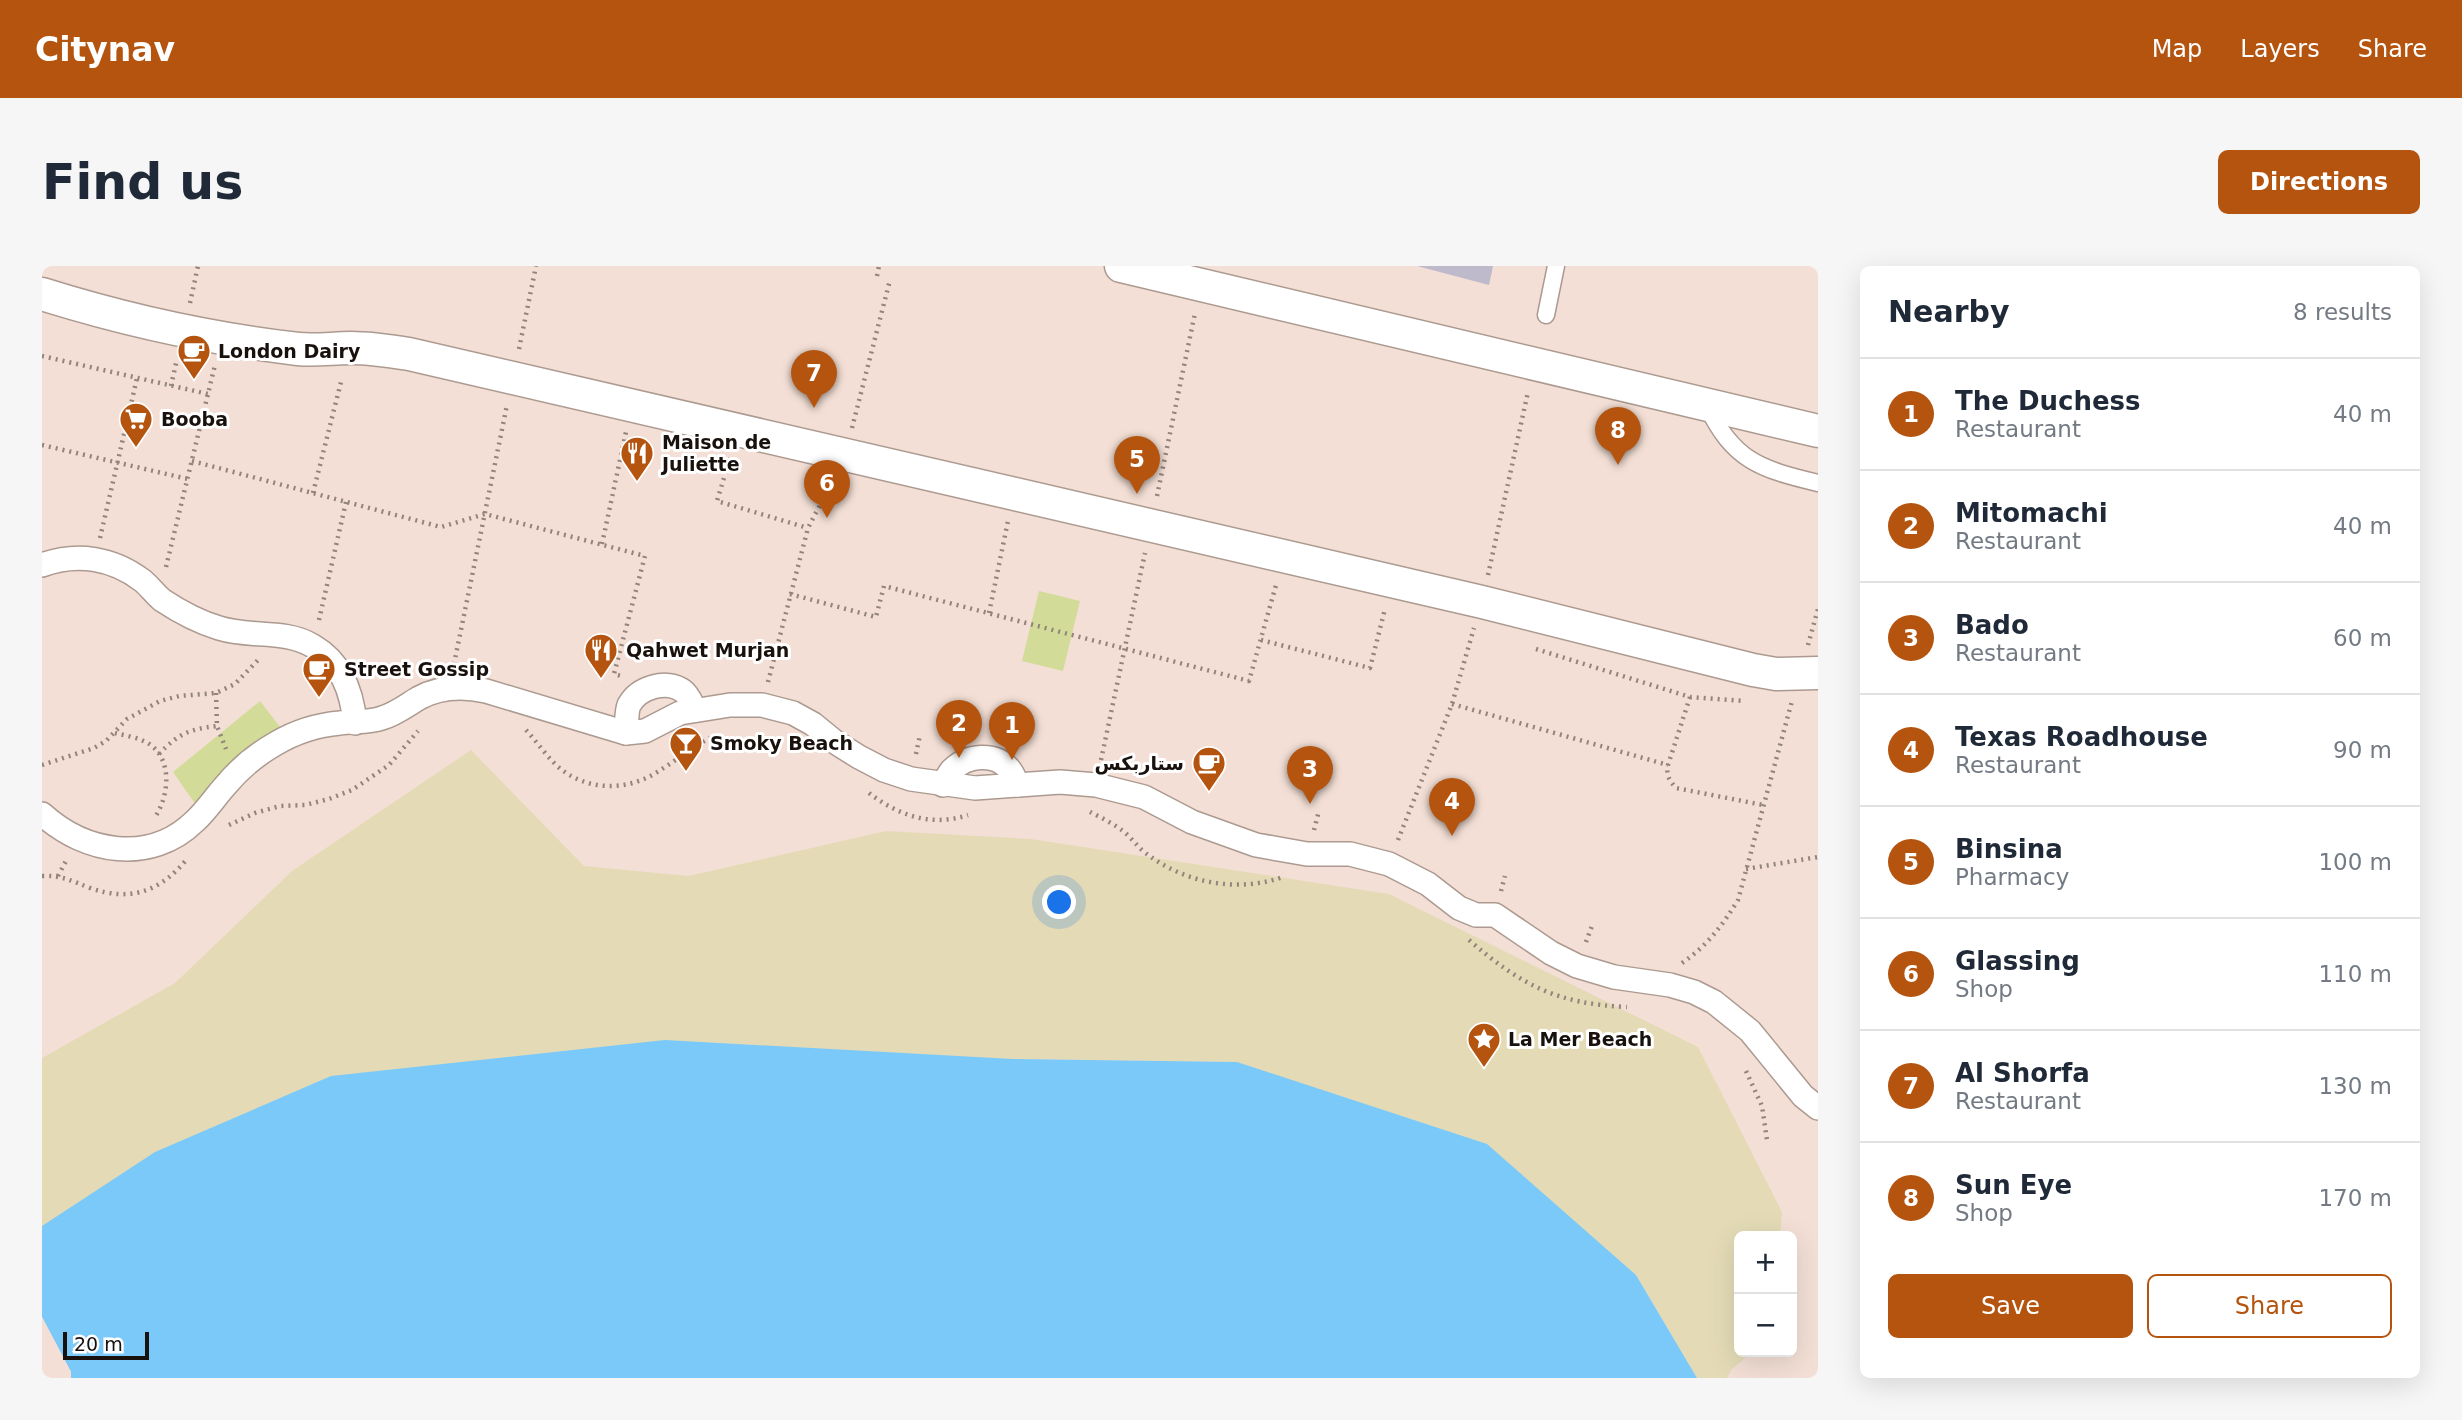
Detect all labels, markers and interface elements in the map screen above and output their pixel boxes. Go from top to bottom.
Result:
text: Citynav [35,30,175,69]
text: Map [2152,35,2202,63]
text: Layers [2240,35,2320,63]
text: Share [2358,35,2427,63]
button: Directions [2218,150,2420,214]
text: Find us [42,154,243,211]
text: Nearby [1888,294,2010,329]
text: 8 results [2293,299,2392,325]
cafe icon: London Dairy [175,332,213,381]
place label: London Dairy [218,340,361,362]
pin: 7 [791,350,837,408]
text: The Duchess [1955,386,2141,416]
supermarket icon: Booba [117,400,155,449]
text: 1 [1903,401,1919,427]
text: 40 m [2333,401,2392,427]
pin: 8 [1595,407,1641,465]
place label: Booba [161,408,228,430]
text: Restaurant [1955,416,2081,442]
place label: Maison de Juliette [660,431,771,475]
restaurant icon: Maison de Juliette [618,434,656,483]
pin: 5 [1114,436,1160,494]
pin: 6 [804,460,850,518]
text: Mitomachi [1955,498,2108,528]
text: 2 [1903,513,1919,539]
text: 40 m [2333,513,2392,539]
text: Restaurant [1955,528,2081,554]
text: Bado [1955,610,2029,640]
text: 3 [1903,625,1919,651]
text: 60 m [2333,625,2392,651]
restaurant icon: Qahwet Murjan [582,631,620,680]
place label: Qahwet Murjan [626,639,789,661]
text: Restaurant [1955,640,2081,666]
cafe icon: Street Gossip [300,650,338,699]
place label: Street Gossip [344,658,489,680]
pin: 2 [936,700,982,758]
pin: 1 [989,702,1035,760]
text: Texas Roadhouse [1955,722,2208,752]
bar icon: Smoky Beach [667,724,705,773]
place label: Smoky Beach [710,732,853,754]
text: 4 [1903,737,1919,763]
text: 90 m [2333,737,2392,763]
cafe icon: ستاربكس [1190,744,1228,793]
pin: 3 [1287,746,1333,804]
place label: ستاربكس [1094,752,1184,775]
text: Restaurant [1955,752,2081,778]
pin: 4 [1429,778,1475,836]
text: Binsina [1955,834,2063,864]
text: 5 [1903,849,1919,875]
text: 100 m [2318,849,2392,875]
text: Pharmacy [1955,864,2069,890]
your location [1042,885,1076,919]
text: Glassing [1955,946,2080,976]
text: 6 [1903,961,1919,987]
text: 110 m [2318,961,2392,987]
text: Shop [1955,976,2013,1002]
place icon: La Mer Beach [1465,1020,1503,1069]
place label: La Mer Beach [1508,1028,1652,1050]
text: Al Shorfa [1955,1058,2090,1088]
text: 7 [1903,1073,1919,1099]
text: 130 m [2318,1073,2392,1099]
text: Restaurant [1955,1088,2081,1114]
text: Sun Eye [1955,1170,2072,1200]
text: 8 [1903,1185,1919,1211]
text: 170 m [2318,1185,2392,1211]
text: Shop [1955,1200,2013,1226]
map controls [1734,1231,1797,1357]
button: + [1734,1231,1797,1294]
button: Save [1888,1274,2133,1338]
button: Share [2147,1274,2392,1338]
button: − [1734,1294,1797,1357]
scale bar [63,1329,149,1361]
text: 20 m [74,1333,123,1355]

